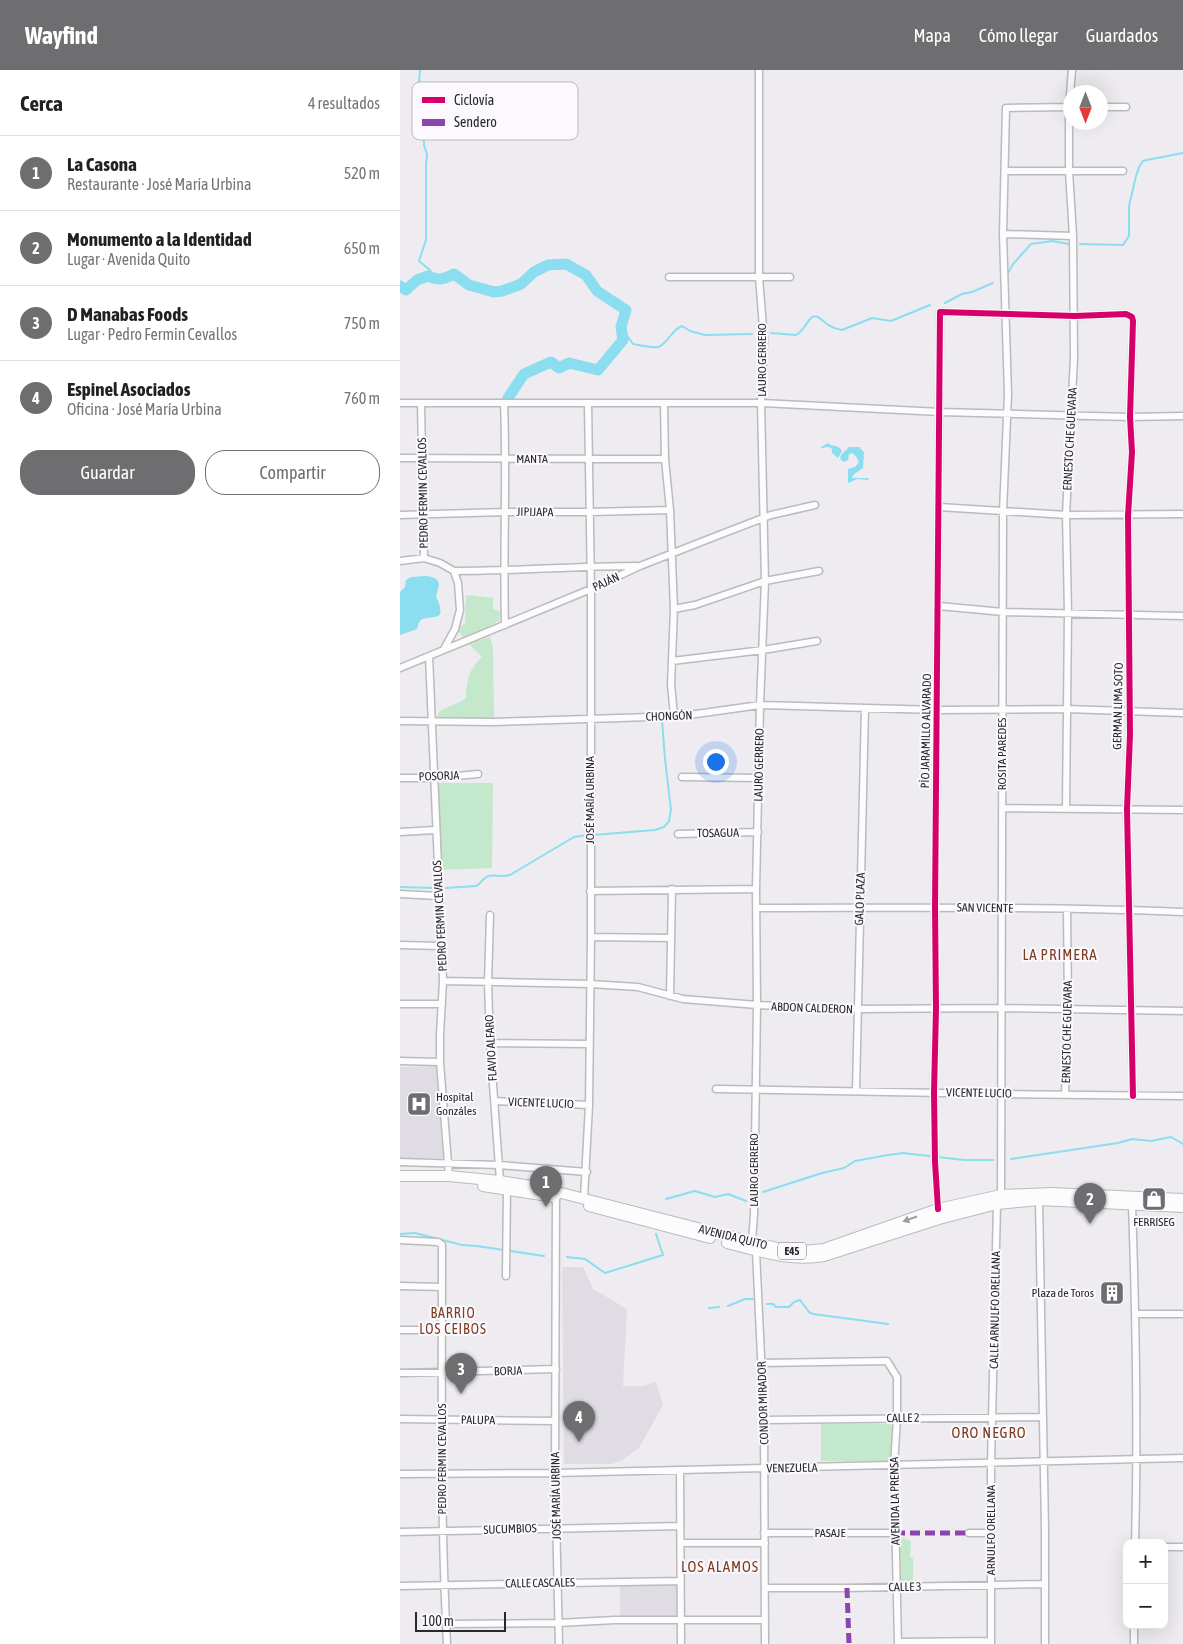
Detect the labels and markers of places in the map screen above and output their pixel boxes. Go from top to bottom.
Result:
place label: Hospital Gonzáles [436,1090,476,1118]
hospital icon: Hospital Gonzáles [406,1091,432,1117]
pin: 1 [530,1166,562,1207]
pin: 2 [1074,1183,1106,1224]
shop icon: FERRISEG [1141,1186,1167,1212]
place label: FERRISEG [1133,1215,1175,1229]
building icon: Plaza de Toros [1099,1280,1125,1306]
place label: Plaza de Toros [1031,1286,1094,1300]
pin: 3 [445,1353,477,1394]
pin: 4 [563,1401,595,1442]

